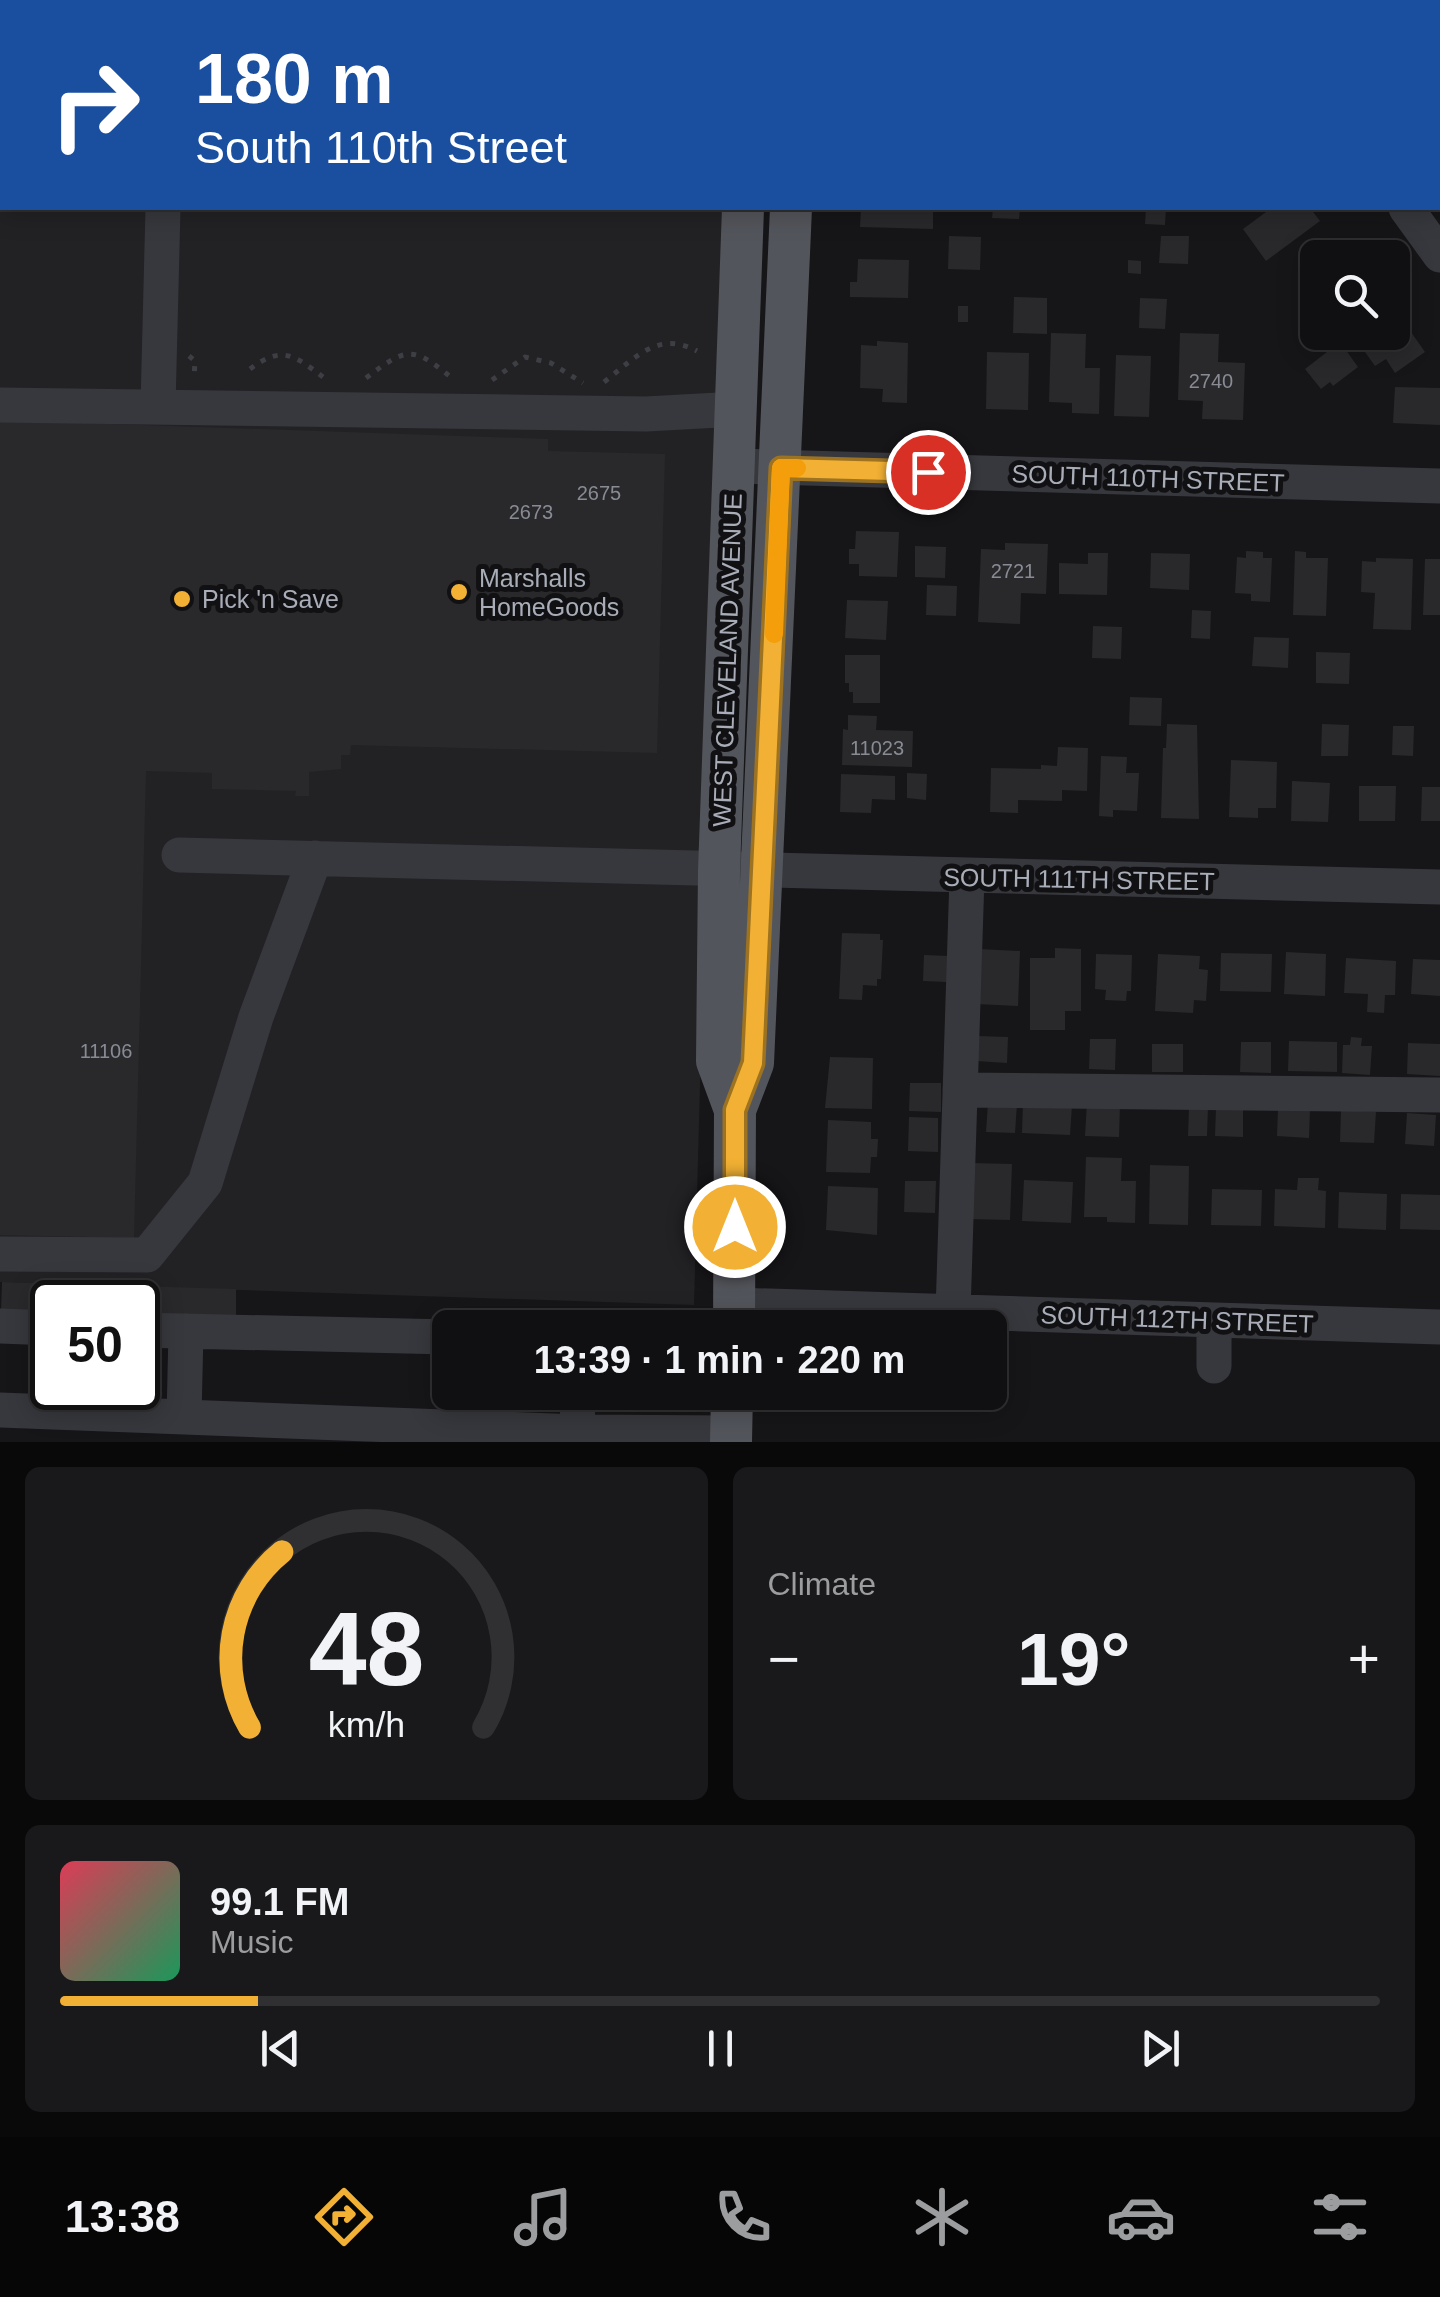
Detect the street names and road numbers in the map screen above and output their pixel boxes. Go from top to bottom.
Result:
street label: SOUTH 110TH STREET [1011,459,1285,497]
street label: WEST CLEVELAND AVENUE [707,493,747,827]
street label: SOUTH 111TH STREET [943,863,1215,895]
street label: SOUTH 112TH STREET [1040,1300,1314,1338]

